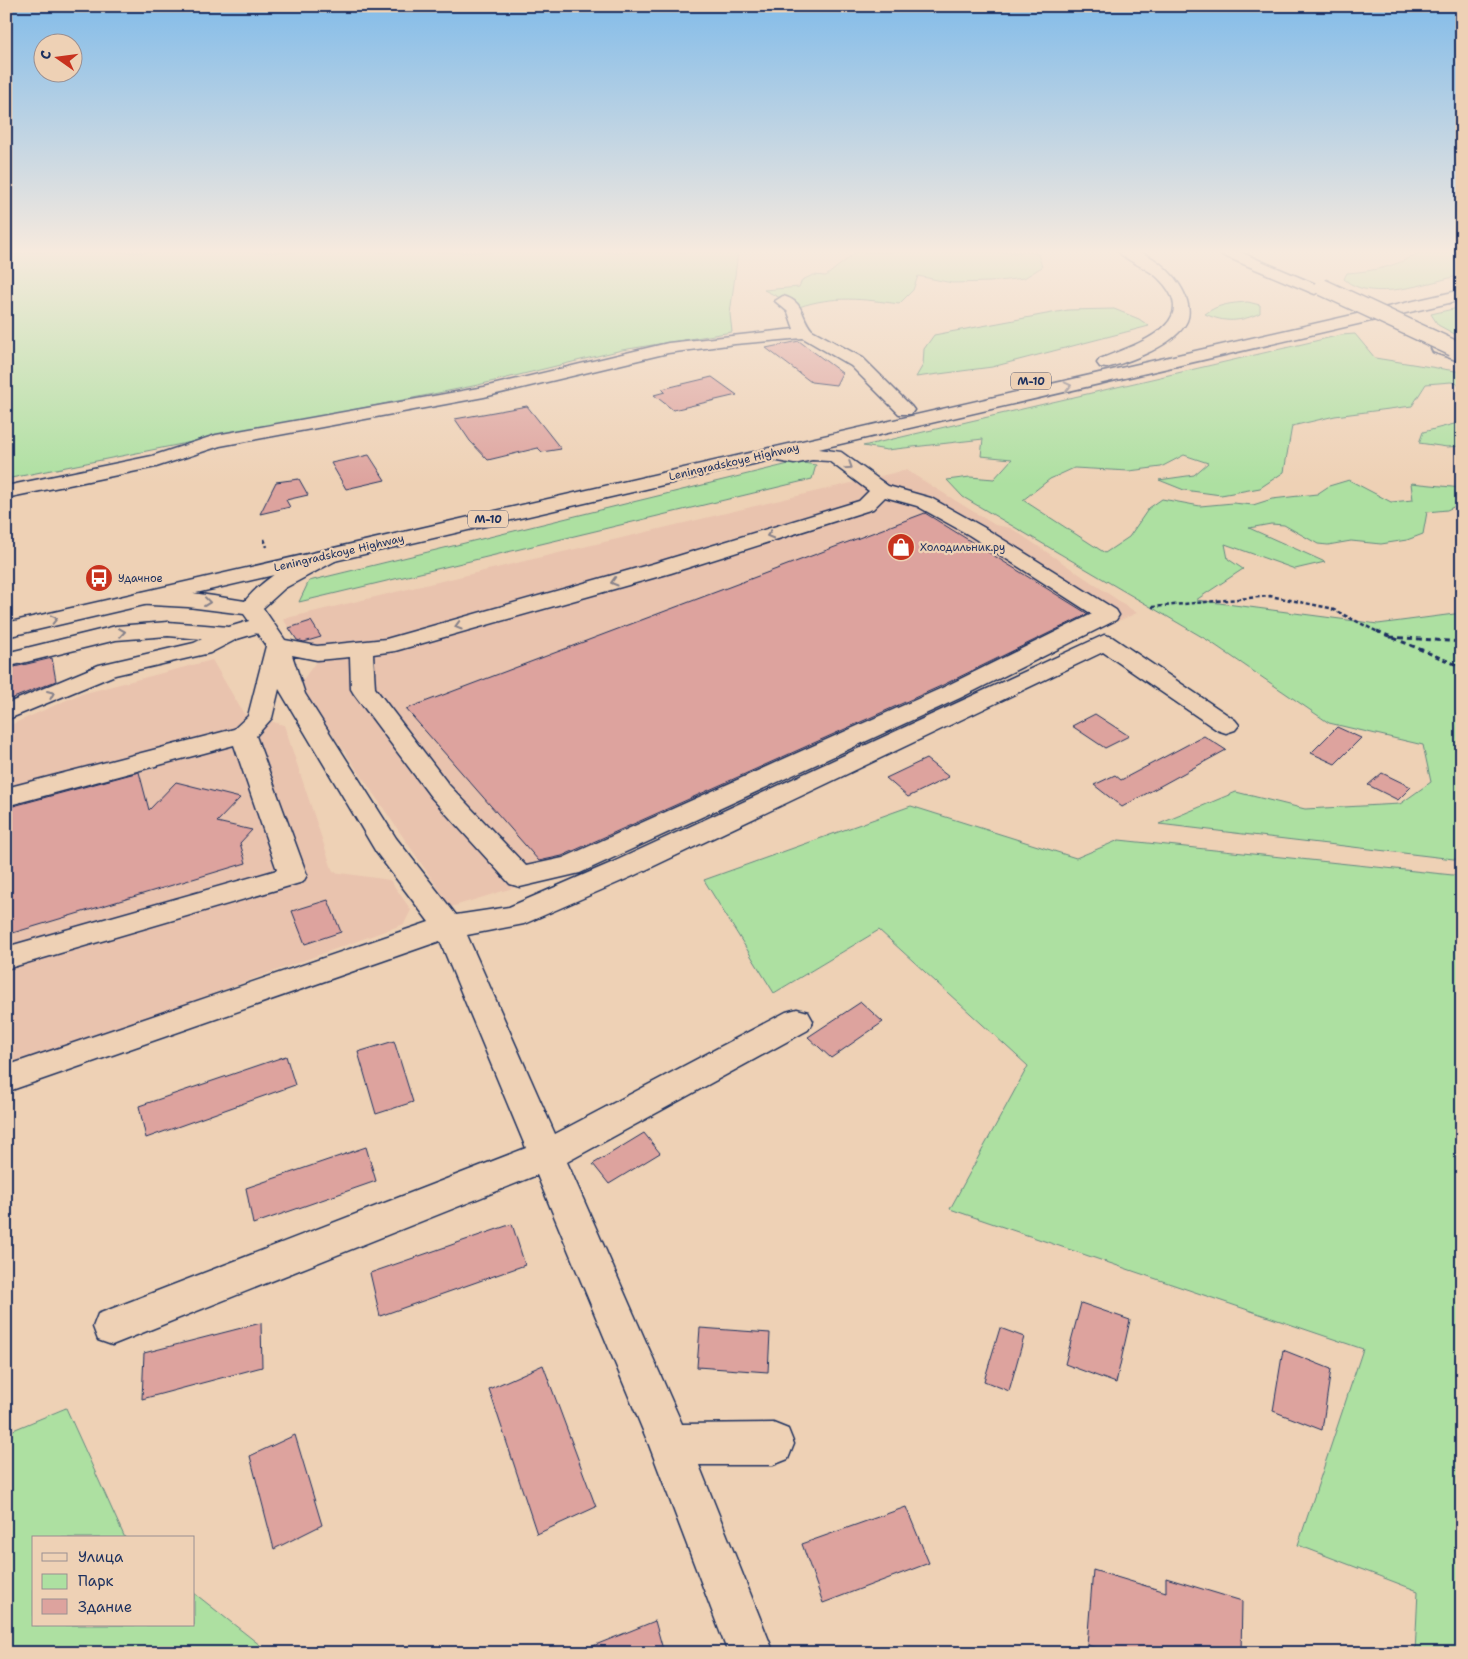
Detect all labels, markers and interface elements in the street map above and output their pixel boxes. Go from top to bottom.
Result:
north arrow [32,32,82,82]
text: С [36,49,55,61]
road number: М-10 [1011,372,1051,390]
one-way arrow [1064,381,1073,392]
street label: Leningradskoye Highway [667,440,801,484]
one-way arrow [844,459,853,469]
road number: М-10 [468,510,508,528]
one-way arrow [766,530,774,540]
street label: Leningradskoye Highway [272,531,406,575]
shop icon: Холодильник.ру [886,532,916,562]
place label: Холодильник.ру [920,540,1005,555]
bus stop icon: Удачное [84,563,114,593]
place label: Удачное [118,571,163,586]
one-way arrow [610,576,619,587]
one-way arrow [204,596,212,607]
one-way arrow [49,614,58,625]
one-way arrow [453,620,462,631]
one-way arrow [117,628,126,638]
one-way arrow [46,690,55,700]
legend [32,1536,195,1626]
text: Улица [78,1547,124,1567]
text: Парк [78,1571,114,1591]
text: Здание [78,1597,132,1617]

